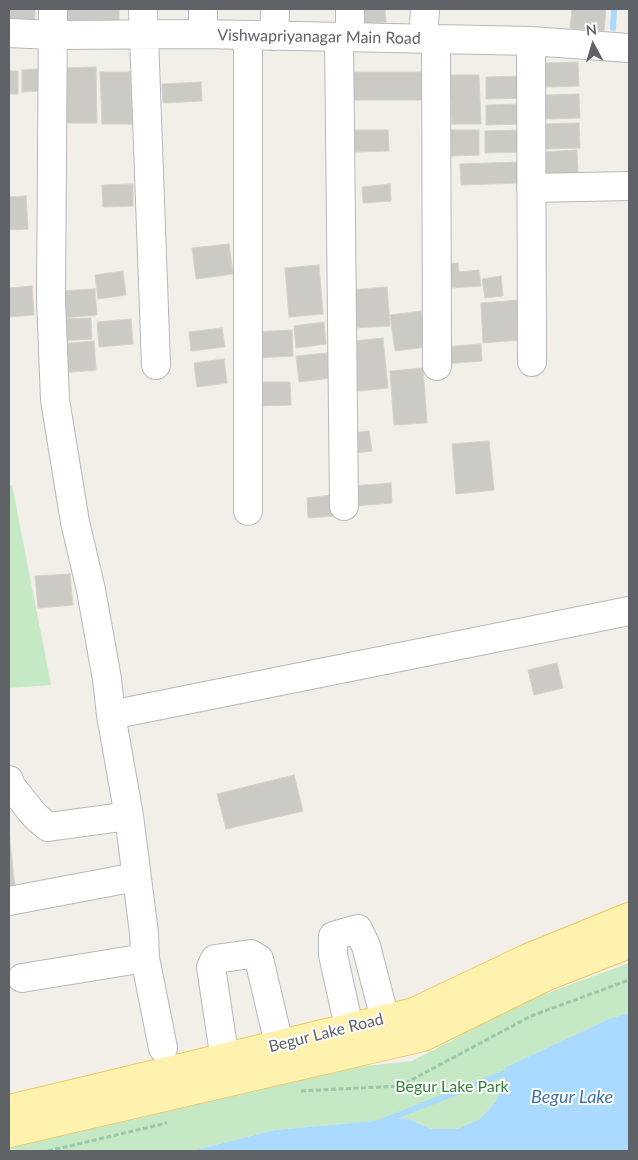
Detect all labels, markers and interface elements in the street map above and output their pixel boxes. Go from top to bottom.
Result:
north arrow [568,20,618,70]
text: N [585,21,598,39]
street label: Vishwapriyanagar Main Road [217,26,421,48]
street label: Begur Lake Road [267,1009,385,1057]
park label: Begur Lake Park [395,1077,509,1097]
water label: Begur Lake [531,1086,613,1108]

